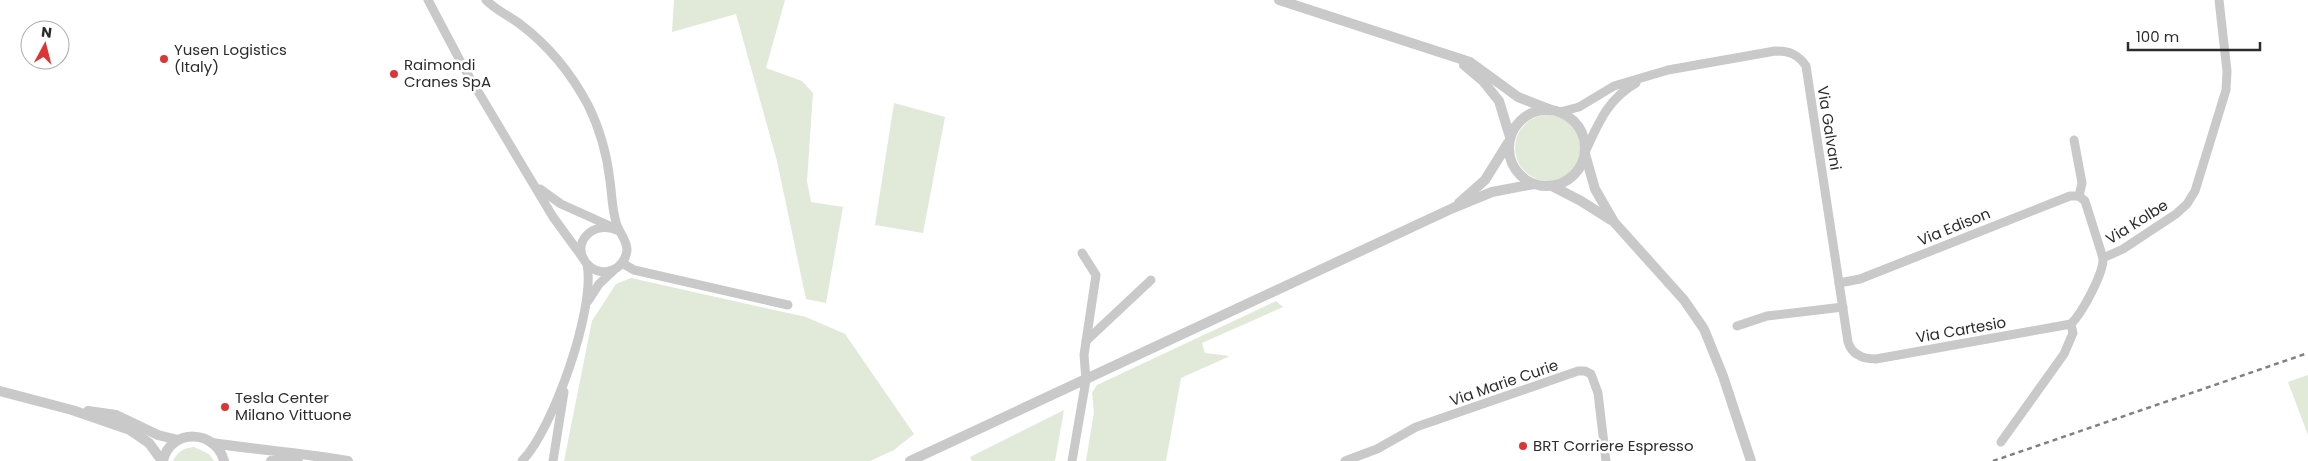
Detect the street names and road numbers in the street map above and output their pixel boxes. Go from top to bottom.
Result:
street label: Via Galvani [1812,84,1847,172]
street label: Via Kolbe [2102,194,2172,249]
street label: Via Edison [1914,202,1993,251]
street label: Via Cartesio [1914,311,2008,348]
street label: Via Marie Curie [1447,354,1561,411]

